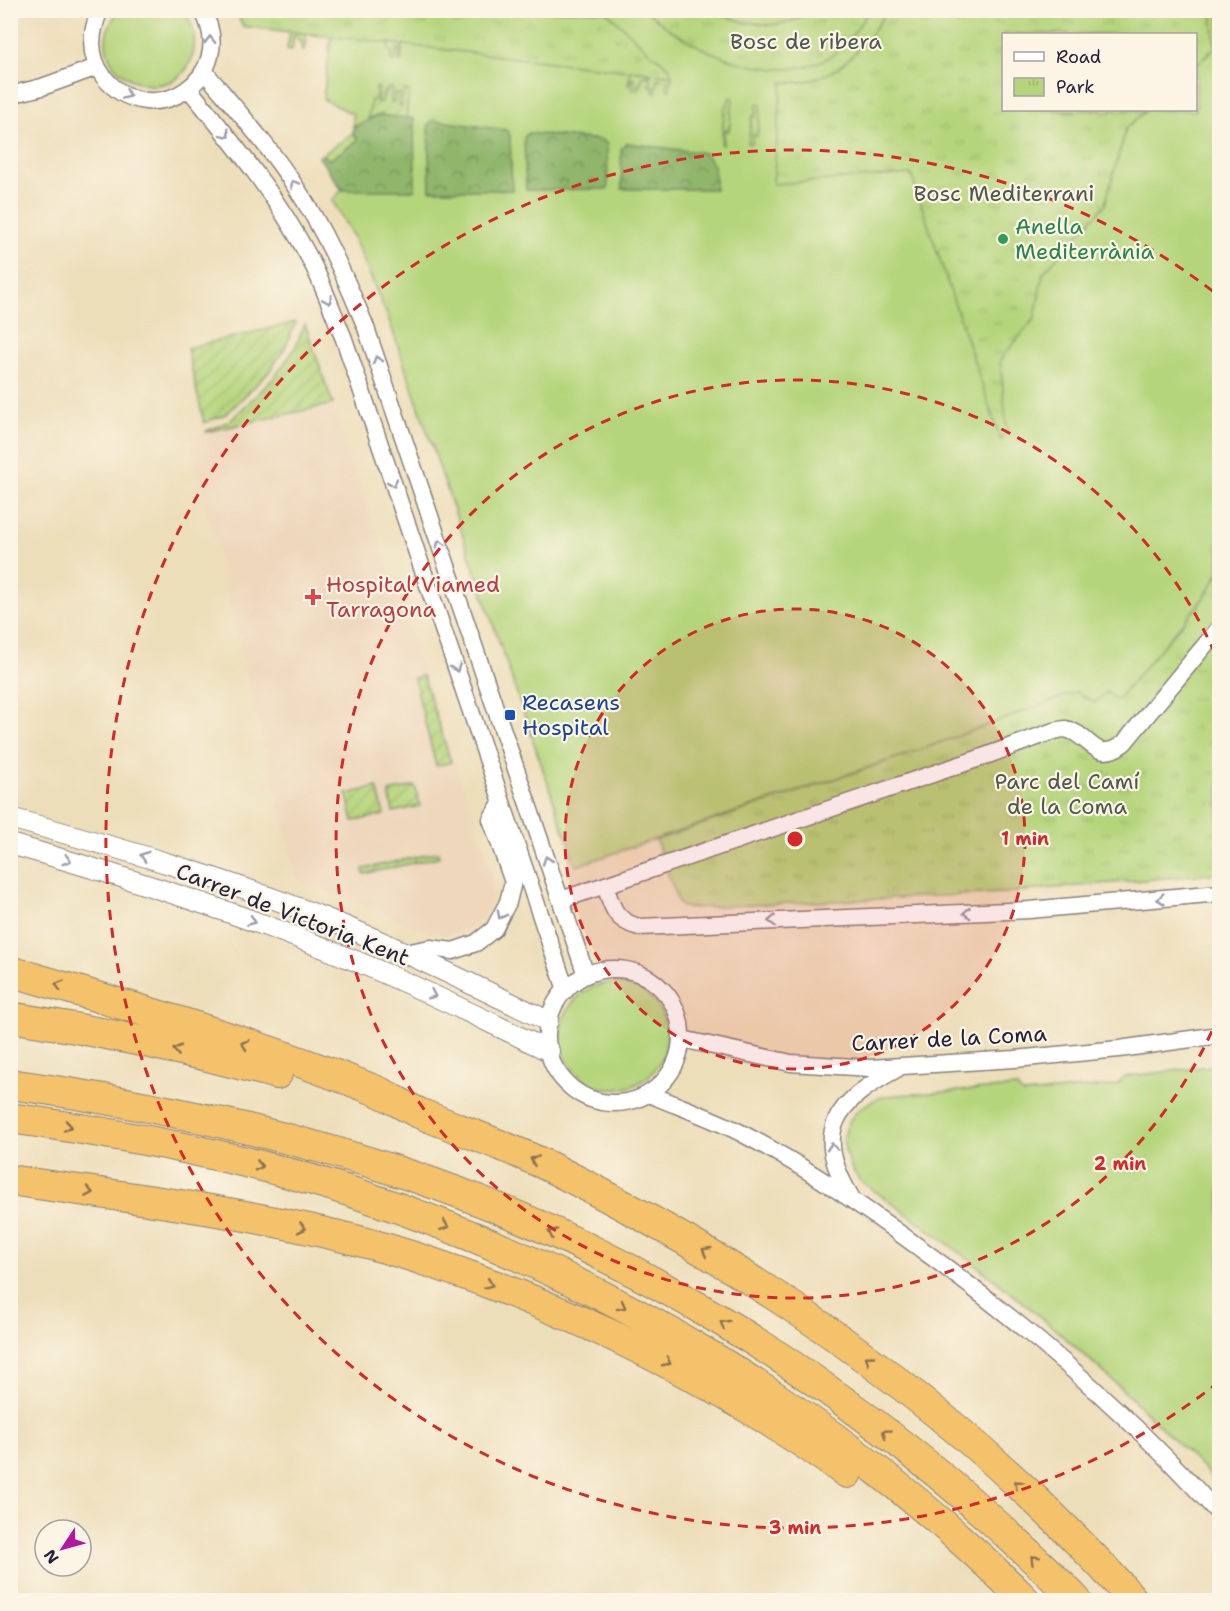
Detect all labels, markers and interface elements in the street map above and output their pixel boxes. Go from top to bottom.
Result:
park label: Bosc de ribera [730,27,882,56]
legend [1002,33,1197,111]
one-way arrow [204,36,217,45]
text: Road [1056,45,1101,69]
text: Park [1056,75,1095,99]
one-way arrow [120,87,131,99]
one-way arrow [219,127,230,138]
park label: Bosc Mediterrani [914,179,1094,208]
one-way arrow [289,180,301,190]
place label: Anella Mediterrània [1015,212,1155,266]
marker: Anella Mediterrània [996,232,1010,246]
one-way arrow [321,293,333,304]
one-way arrow [372,355,384,366]
one-way arrow [386,477,399,488]
one-way arrow [434,539,447,550]
place label: Hospital Viamed Tarragona [326,570,500,624]
marker: Hospital Viamed Tarragona [304,588,322,606]
one-way arrow [449,662,461,673]
place label: Recasens Hospital [522,688,620,742]
marker: Recasens Hospital [503,708,517,722]
park label: Parc del Camí de la Coma [995,767,1139,821]
text: 1 min [1001,827,1049,851]
centre of rings [785,829,805,849]
one-way arrow [139,851,150,863]
one-way arrow [61,853,72,865]
one-way arrow [541,855,554,865]
street label: Carrer de Victoria Kent [172,857,414,972]
one-way arrow [1157,892,1166,905]
one-way arrow [962,907,971,919]
one-way arrow [497,909,508,919]
one-way arrow [246,914,257,927]
one-way arrow [767,915,776,928]
one-way arrow [54,980,65,992]
one-way arrow [426,988,437,1000]
street label: Carrer de la Coma [851,1019,1048,1058]
one-way arrow [240,1038,251,1051]
one-way arrow [172,1044,182,1057]
one-way arrow [64,1120,73,1132]
one-way arrow [825,1142,838,1151]
text: 2 min [1094,1152,1146,1176]
one-way arrow [529,1155,540,1167]
one-way arrow [254,1158,264,1171]
one-way arrow [85,1185,94,1197]
one-way arrow [439,1218,450,1231]
one-way arrow [297,1220,307,1233]
one-way arrow [548,1228,559,1240]
one-way arrow [702,1247,712,1259]
one-way arrow [483,1276,493,1289]
one-way arrow [616,1299,627,1310]
one-way arrow [720,1320,730,1332]
one-way arrow [661,1354,672,1366]
one-way arrow [864,1355,875,1366]
one-way arrow [882,1429,893,1440]
one-way arrow [1014,1480,1025,1491]
text: 3 min [769,1516,821,1540]
north arrow [33,1518,93,1578]
text: N [39,1545,63,1568]
one-way arrow [1031,1556,1042,1567]

